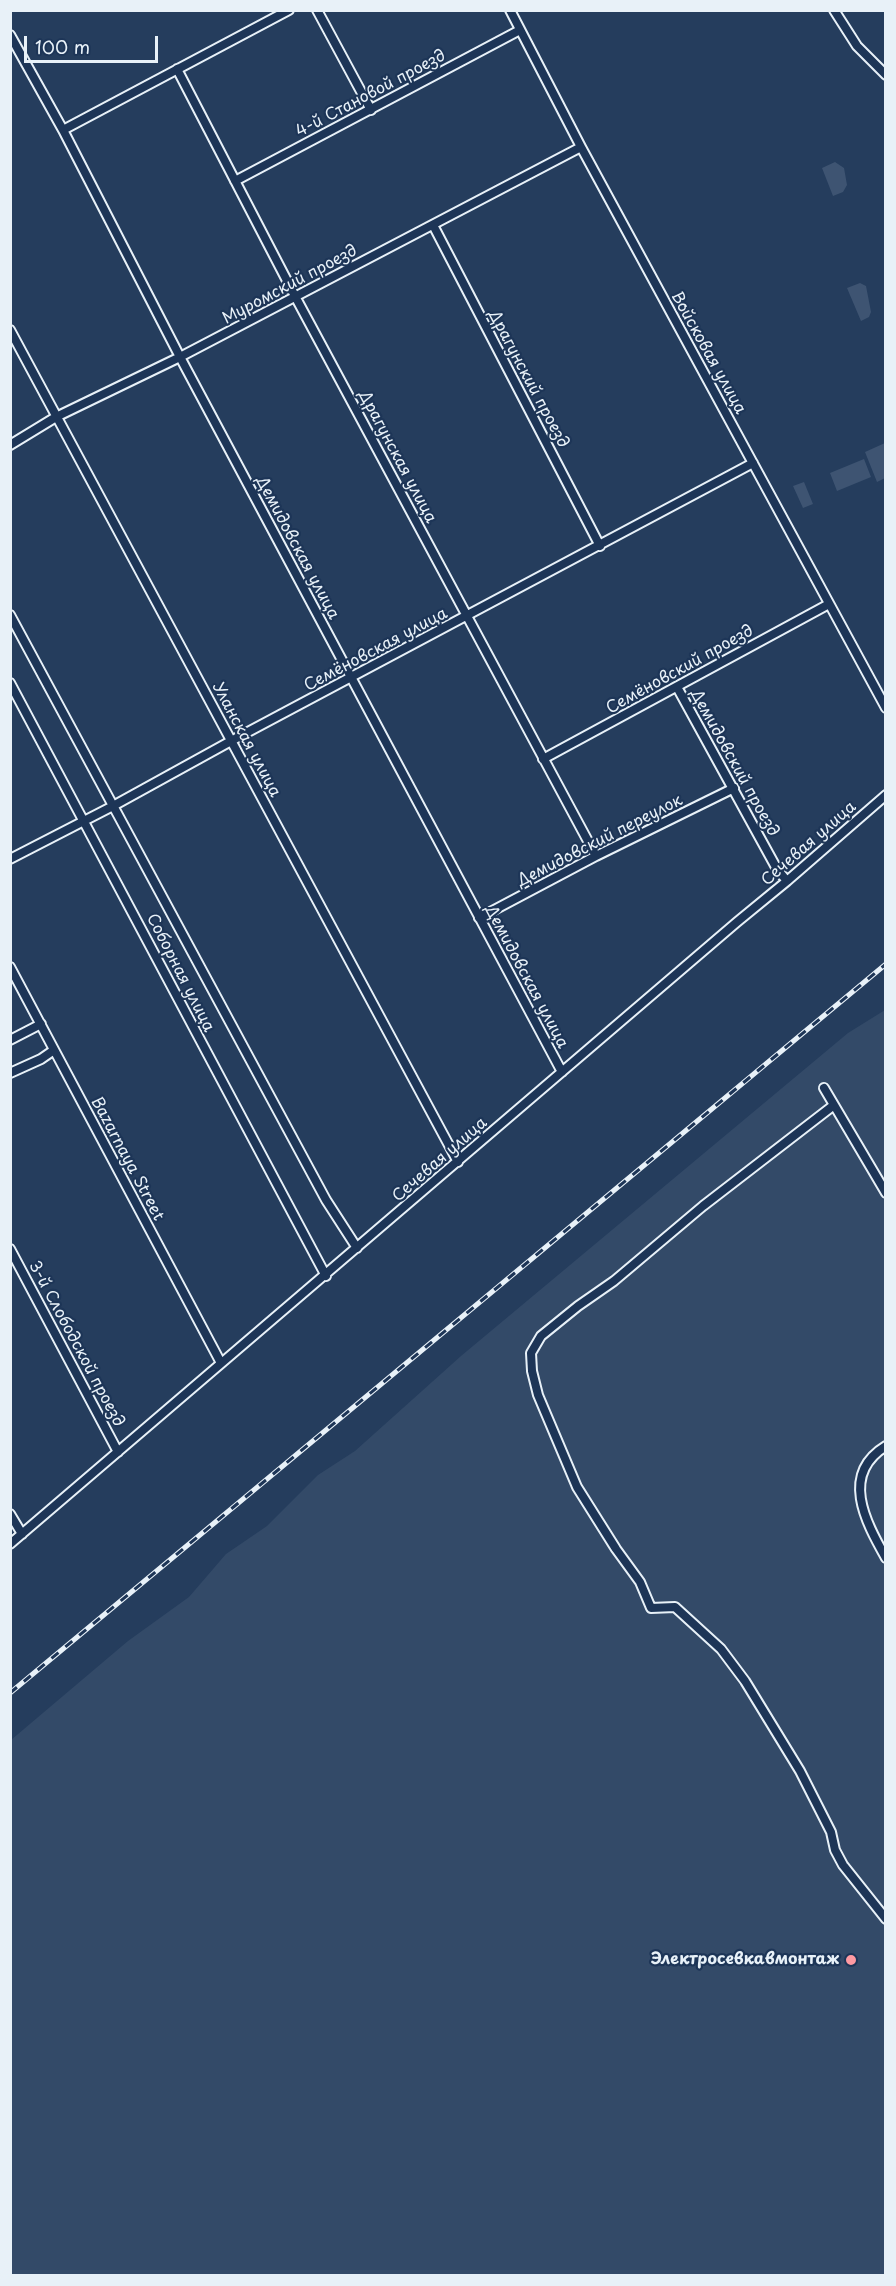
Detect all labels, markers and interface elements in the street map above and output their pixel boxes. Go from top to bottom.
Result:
scale bar [27,24,160,62]
text: 100 m [35,33,90,60]
street label: 4-й Становой проезд [293,46,449,142]
street label: Муромский проезд [219,241,361,329]
street label: Войсковая улица [666,288,750,418]
street label: Драгунский проезд [484,307,572,451]
street label: Драгунская улица [354,388,440,526]
street label: Демидовская улица [251,473,343,623]
street label: Семёновская улица [301,604,451,696]
street label: Семёновский проезд [603,622,757,718]
street label: Уланская улица [208,679,284,801]
street label: Демидовский проезд [686,686,782,840]
street label: Демидовский переулок [514,791,686,891]
street label: Сечевая улица [758,798,860,890]
street label: Демидовская улица [480,902,572,1052]
street label: Соборная улица [142,911,218,1035]
street label: Bazarnaya Street [86,1094,168,1224]
street label: Сечевая улица [389,1114,491,1206]
street label: 3-й Слободской проезд [24,1258,128,1430]
place label: Электросевкавмонтаж [651,1950,839,1970]
marker: Электросевкавмонтаж [844,1953,858,1967]

